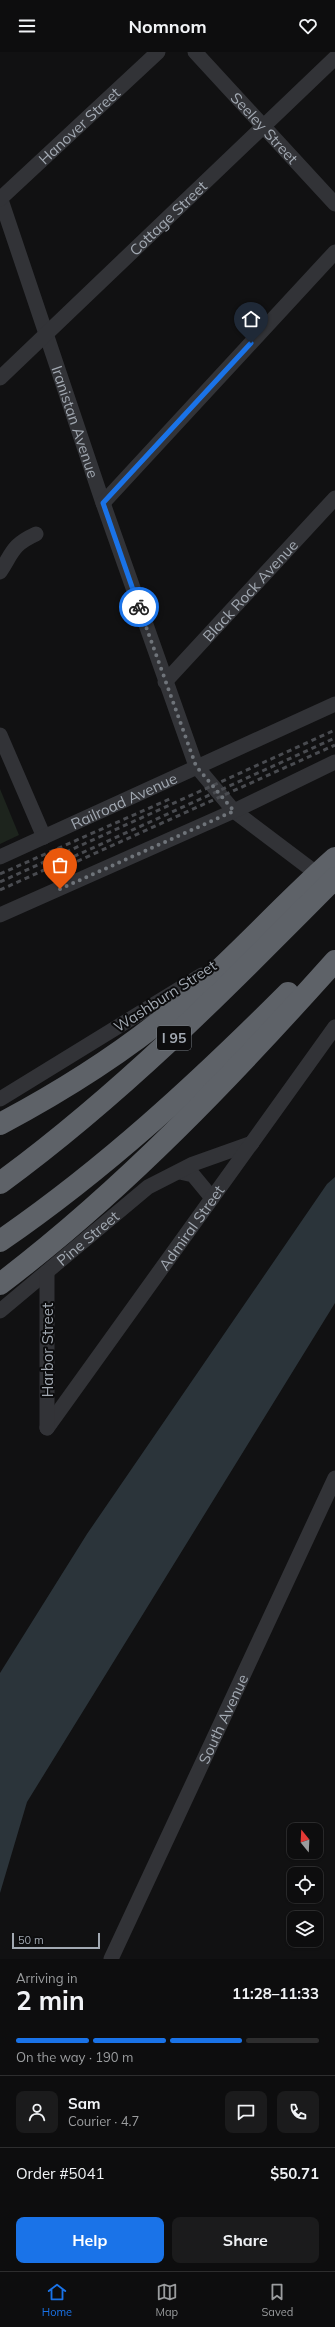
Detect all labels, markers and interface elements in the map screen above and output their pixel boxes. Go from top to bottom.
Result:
icon: menu [16,15,38,37]
text: Nomnom [128,15,207,38]
icon: heart [297,15,319,37]
street label: Hanover Street [34,83,124,168]
street label: Seeley Street [227,88,303,168]
street label: Cottage Street [125,176,211,259]
pin [234,302,268,343]
icon: home [240,308,262,330]
street label: Iranistan Avenue [48,363,103,480]
street label: Black Rock Avenue [198,535,302,645]
courier [119,587,159,627]
icon: bike [128,596,150,618]
street label: Railroad Avenue [68,768,180,833]
pin [43,848,77,889]
icon: bag [49,854,71,876]
street label: Washburn Street [110,956,220,1036]
road number: I 95 [157,1026,191,1050]
street label: Admiral Street [154,1181,228,1274]
street label: Pine Street [52,1206,123,1269]
street label: Harbor Street [38,1303,57,1397]
street label: South Avenue [194,1671,252,1767]
north arrow [287,1823,323,1859]
map controls [287,1823,323,1947]
button: locate [287,1867,323,1903]
button: layers [287,1911,323,1947]
scale bar [12,1931,100,1950]
text: 50 m [18,1933,44,1947]
text: Arriving in [16,1970,78,1986]
text: 2 min [16,1984,85,2017]
text: 11:28–11:33 [232,1984,319,2003]
text: On the way · 190 m [16,2049,133,2065]
button: person [16,2091,58,2133]
button: chat [225,2091,267,2133]
button: phone [277,2091,319,2133]
text: Sam [68,2094,100,2113]
text: Courier · 4.7 [68,2113,139,2129]
text: Order #5041 [16,2164,104,2183]
text: $50.71 [270,2164,319,2183]
button: Help [16,2217,164,2263]
button: Share [172,2217,319,2263]
tab: Home [42,2281,72,2319]
tab: Map [155,2281,178,2319]
tab: Saved [262,2281,293,2319]

